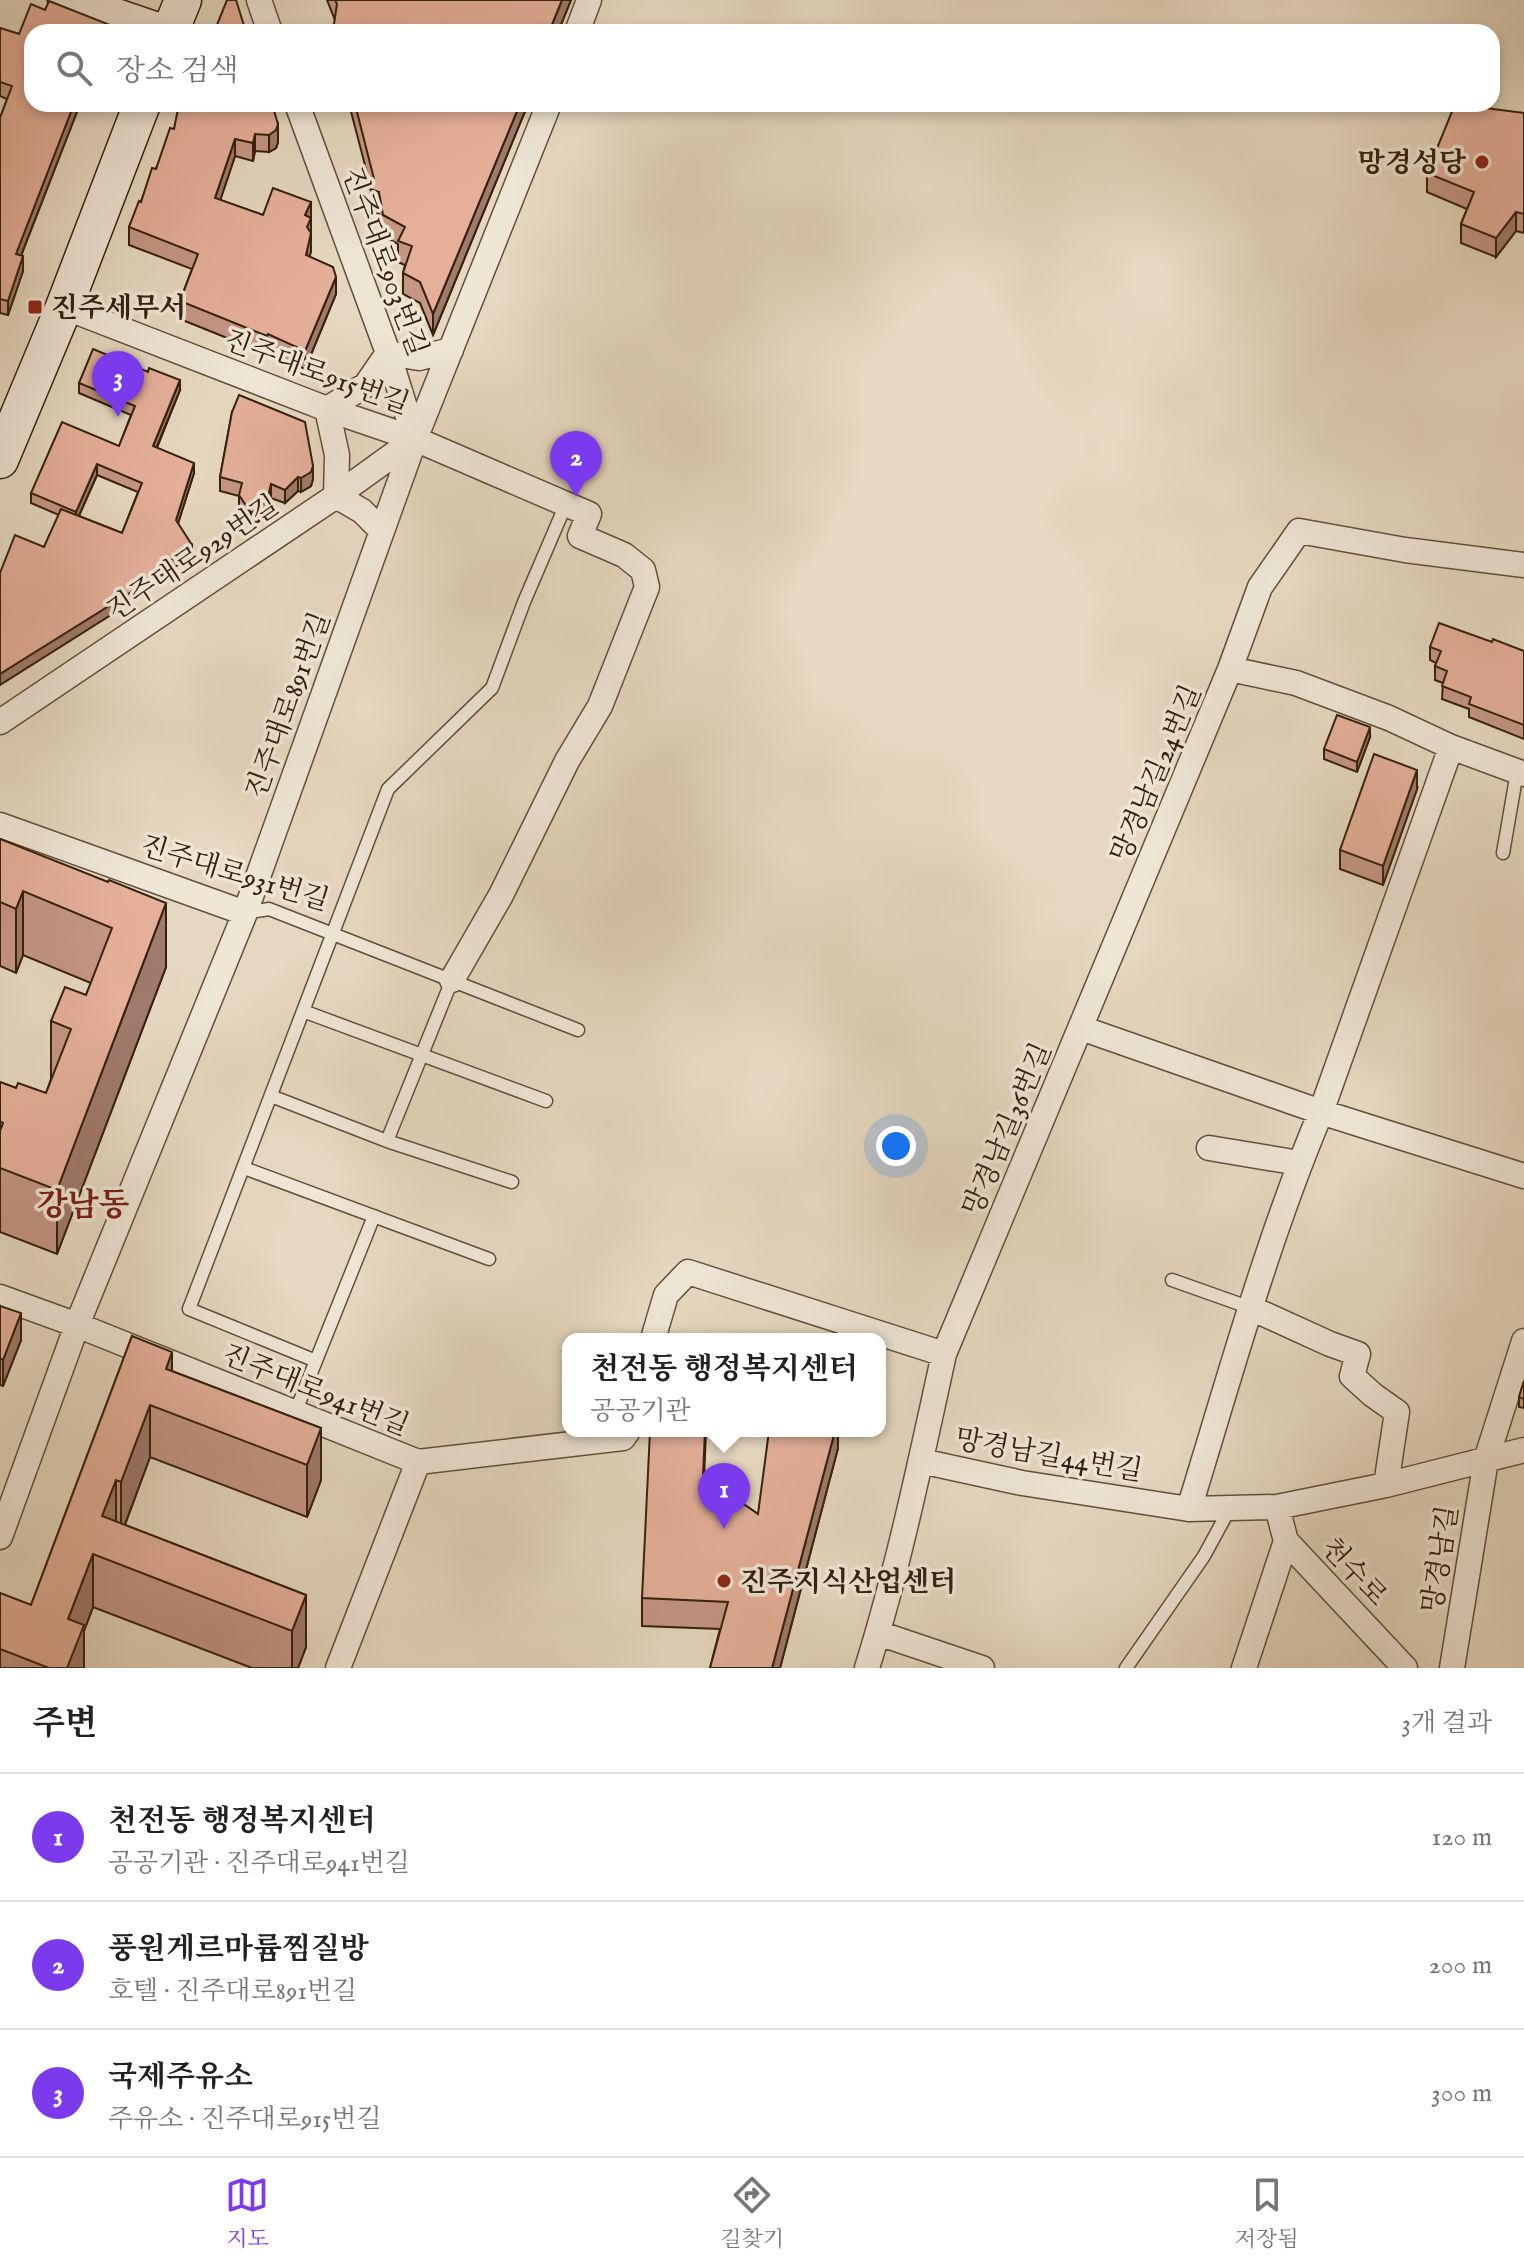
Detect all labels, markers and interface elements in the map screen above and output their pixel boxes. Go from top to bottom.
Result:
search box [24,24,1500,112]
icon: search [52,46,96,90]
text: 장소 검색 [116,53,238,91]
place label: 망경성당 [1358,147,1467,182]
marker: 망경성당 [1473,153,1491,171]
street label: 진주대로903번길 [333,162,434,361]
place label: 진주세무서 [51,292,186,327]
marker: 진주세무서 [26,298,44,316]
street label: 진주대로915번길 [219,324,414,423]
pin: 3 [92,351,144,417]
pin: 2 [550,431,602,497]
street label: 진주대로929번길 [101,489,286,629]
street label: 진주대로891번길 [239,608,339,804]
street label: 망경남길24번길 [1104,680,1210,868]
street label: 진주대로931번길 [136,829,333,920]
street label: 망경남길36번길 [956,1038,1060,1222]
your location [876,1126,916,1166]
district label: 강남동 [37,1186,129,1227]
popup [562,1333,886,1437]
street label: 진주대로941번길 [216,1338,414,1445]
text: 천전동 행정복지센터 [590,1351,858,1389]
text: 공공기관 [590,1395,691,1428]
street label: 망경남길44번길 [952,1423,1145,1490]
pin: 1 [698,1463,750,1529]
street label: 망경남길 [1416,1503,1467,1616]
street label: 천수로 [1313,1531,1394,1614]
place label: 진주지식산업센터 [740,1566,956,1601]
marker: 진주지식산업센터 [715,1572,733,1590]
text: 주변 [32,1703,98,1746]
text: 3개 결과 [1401,1707,1492,1740]
text: 천전동 행정복지센터 [108,1803,375,1841]
text: 1 [53,1821,63,1854]
text: 120 m [1432,1821,1492,1854]
text: 공공기관 · 진주대로941번길 [108,1847,410,1880]
text: 풍원게르마륨찜질방 [108,1931,369,1969]
text: 2 [52,1949,64,1982]
text: 200 m [1428,1949,1492,1982]
text: 호텔 · 진주대로891번길 [108,1975,357,2008]
text: 국제주유소 [108,2059,253,2097]
text: 3 [53,2077,63,2110]
text: 300 m [1431,2077,1492,2110]
text: 주유소 · 진주대로915번길 [108,2103,382,2136]
tab: 지도 [225,2173,269,2254]
tab: 길찾기 [720,2173,784,2254]
tab: 저장됨 [1235,2173,1299,2254]

